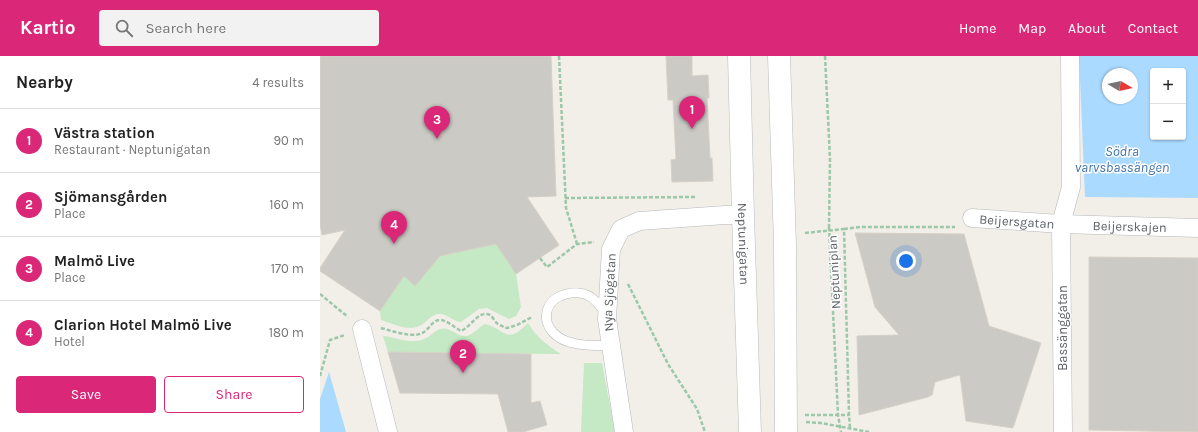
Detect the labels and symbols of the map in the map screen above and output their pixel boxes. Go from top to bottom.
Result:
north arrow [1102,68,1138,104]
pin: 1 [679,96,705,129]
pin: 3 [424,106,450,139]
water label: Södra varvsbassängen [1075,143,1169,176]
street label: Neptunigatan [735,203,753,285]
pin: 4 [381,211,407,244]
street label: Beijersgatan [979,211,1055,231]
street label: Beijerskajen [1093,217,1167,235]
street label: Neptuniplan [825,235,843,309]
your location [896,251,916,271]
street label: Nya Sjögatan [599,253,618,333]
street label: Bassänggatan [1055,285,1070,371]
pin: 2 [450,340,476,373]

